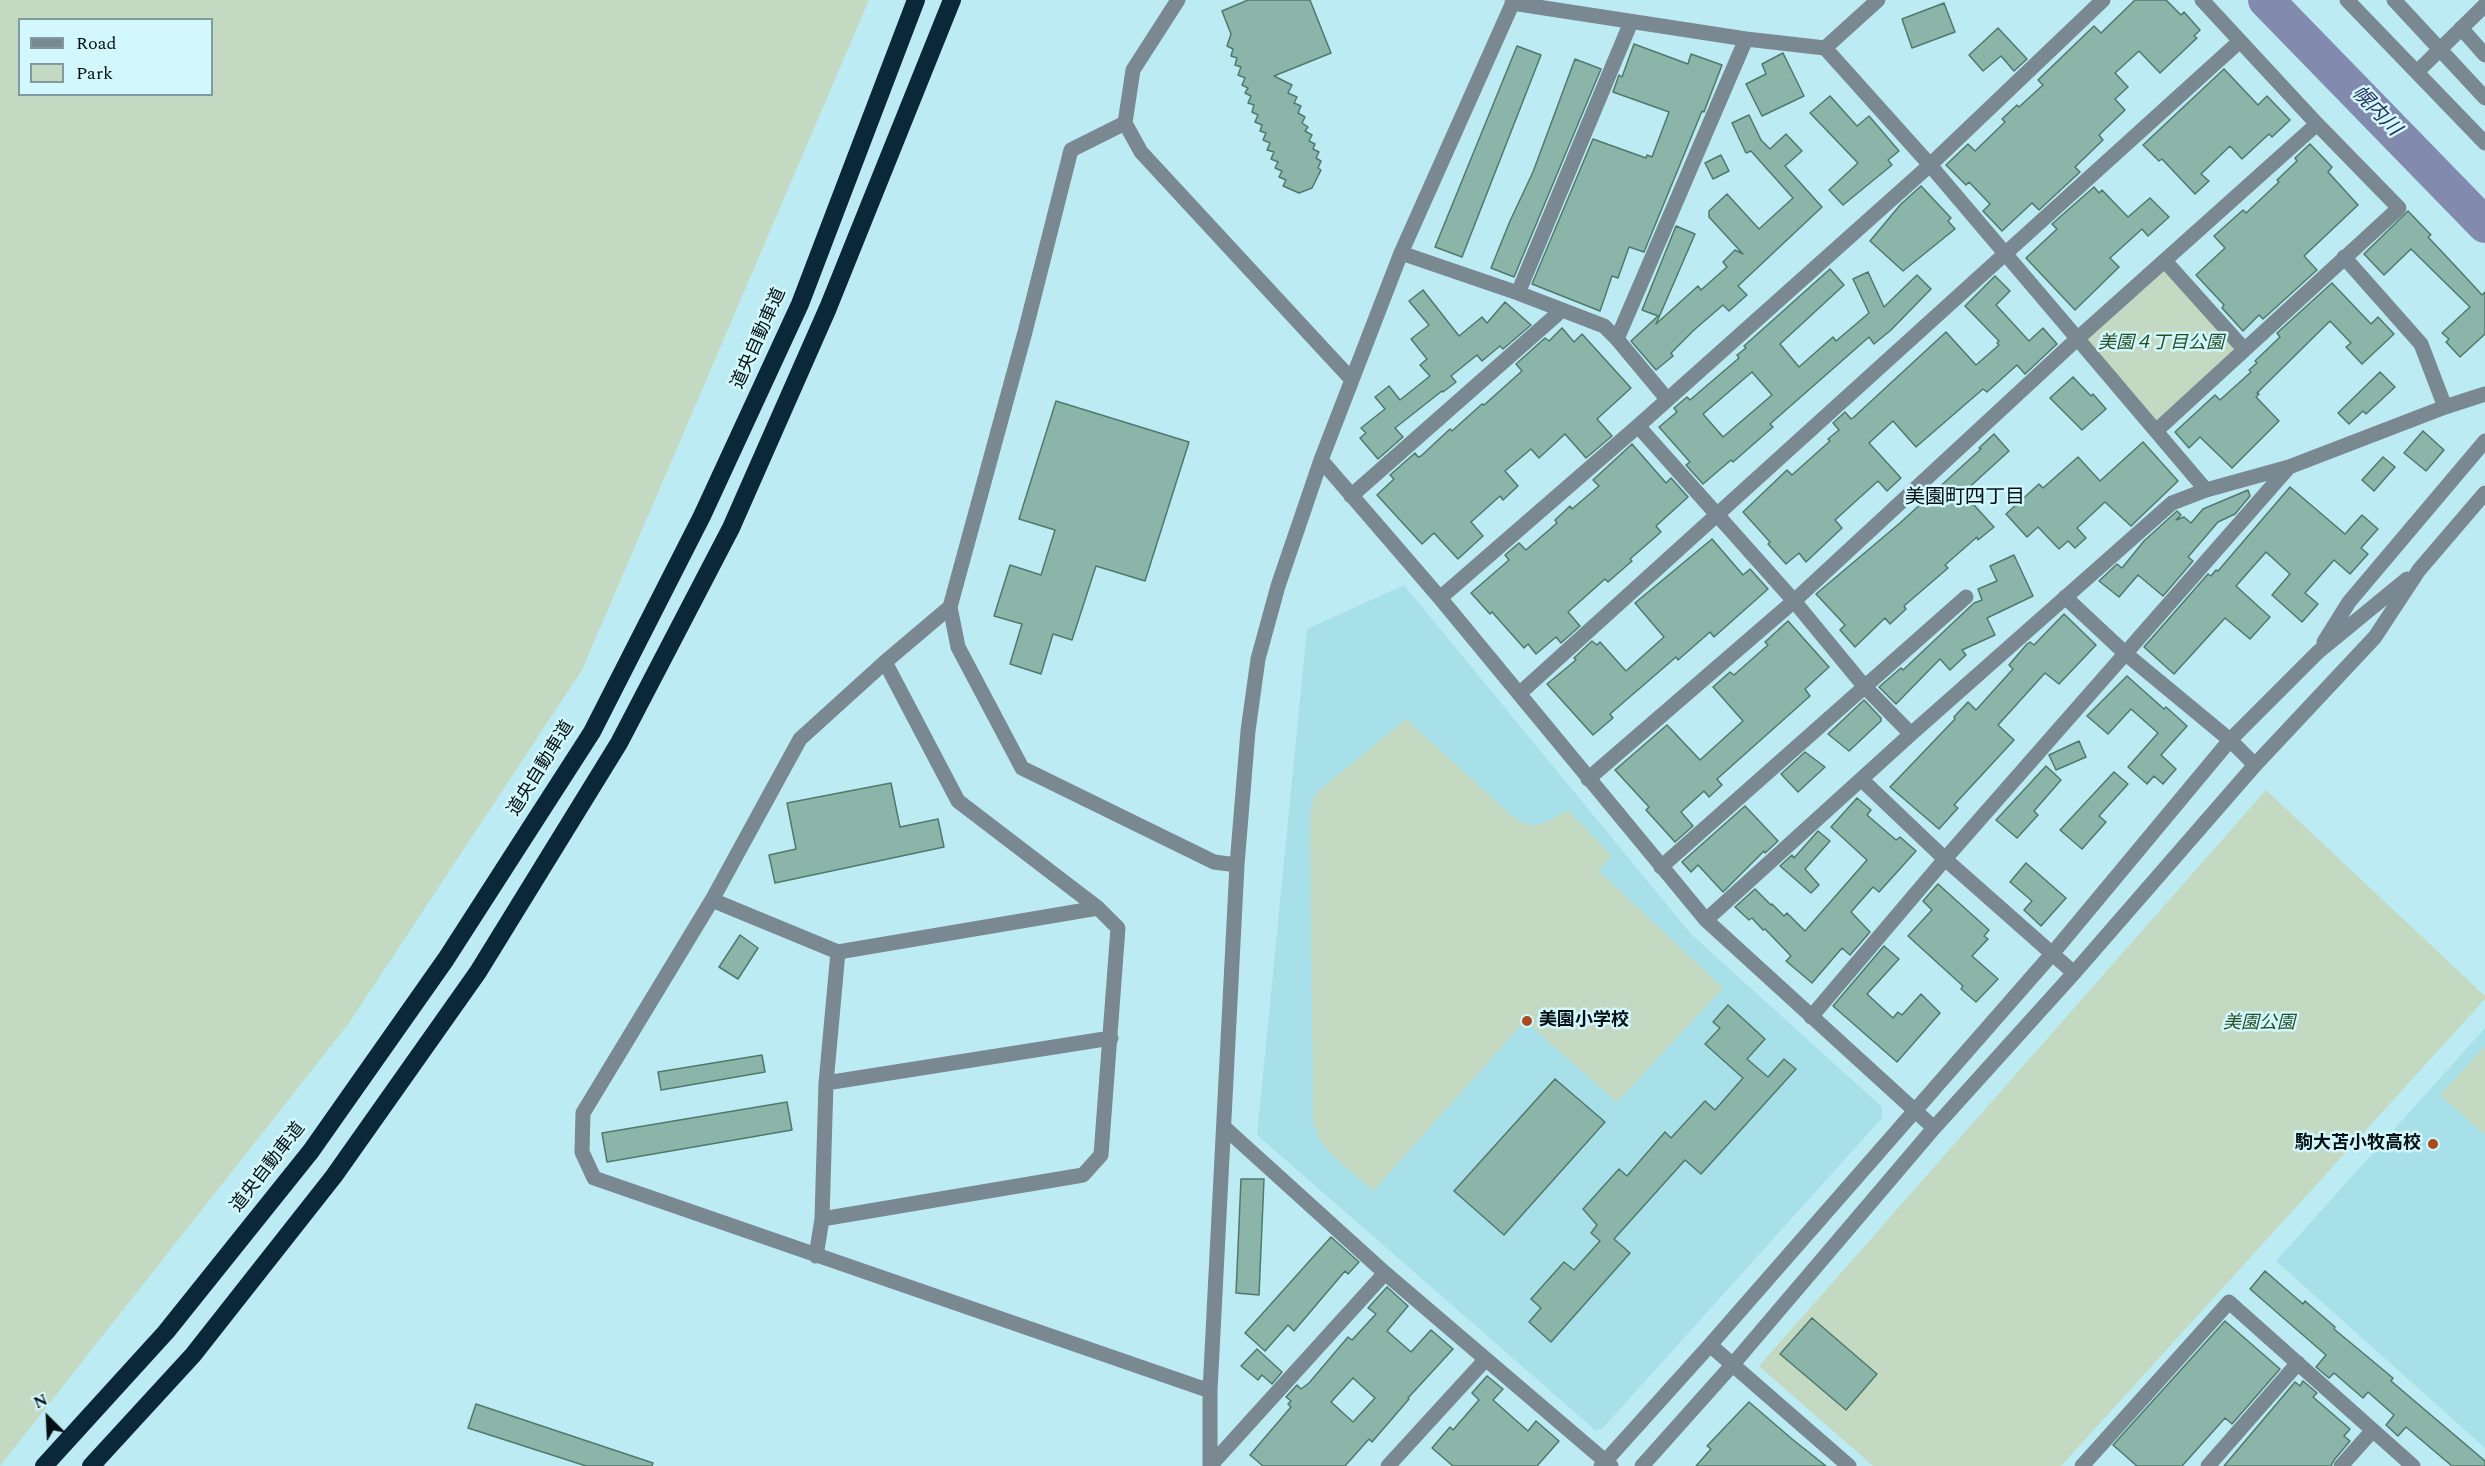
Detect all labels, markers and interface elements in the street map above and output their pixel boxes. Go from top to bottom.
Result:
legend [18,18,213,96]
text: Road [76,30,117,57]
text: Park [76,60,113,87]
water label: 幌内川 [2346,82,2404,142]
street label: 道央自動車道 [728,285,792,393]
park label: 美園４丁目公園 [2098,333,2224,355]
district label: 美園町四丁目 [1905,487,2025,511]
street label: 道央自動車道 [504,717,580,821]
place label: 美園小学校 [1539,1010,1629,1032]
park label: 美園公園 [2223,1013,2295,1035]
marker: 美園小学校 [1520,1014,1534,1028]
street label: 道央自動車道 [227,1119,311,1217]
place label: 駒大苫小牧高校 [2295,1133,2421,1155]
marker: 駒大苫小牧高校 [2426,1137,2440,1151]
north arrow [18,1388,78,1448]
text: N [30,1388,52,1415]

